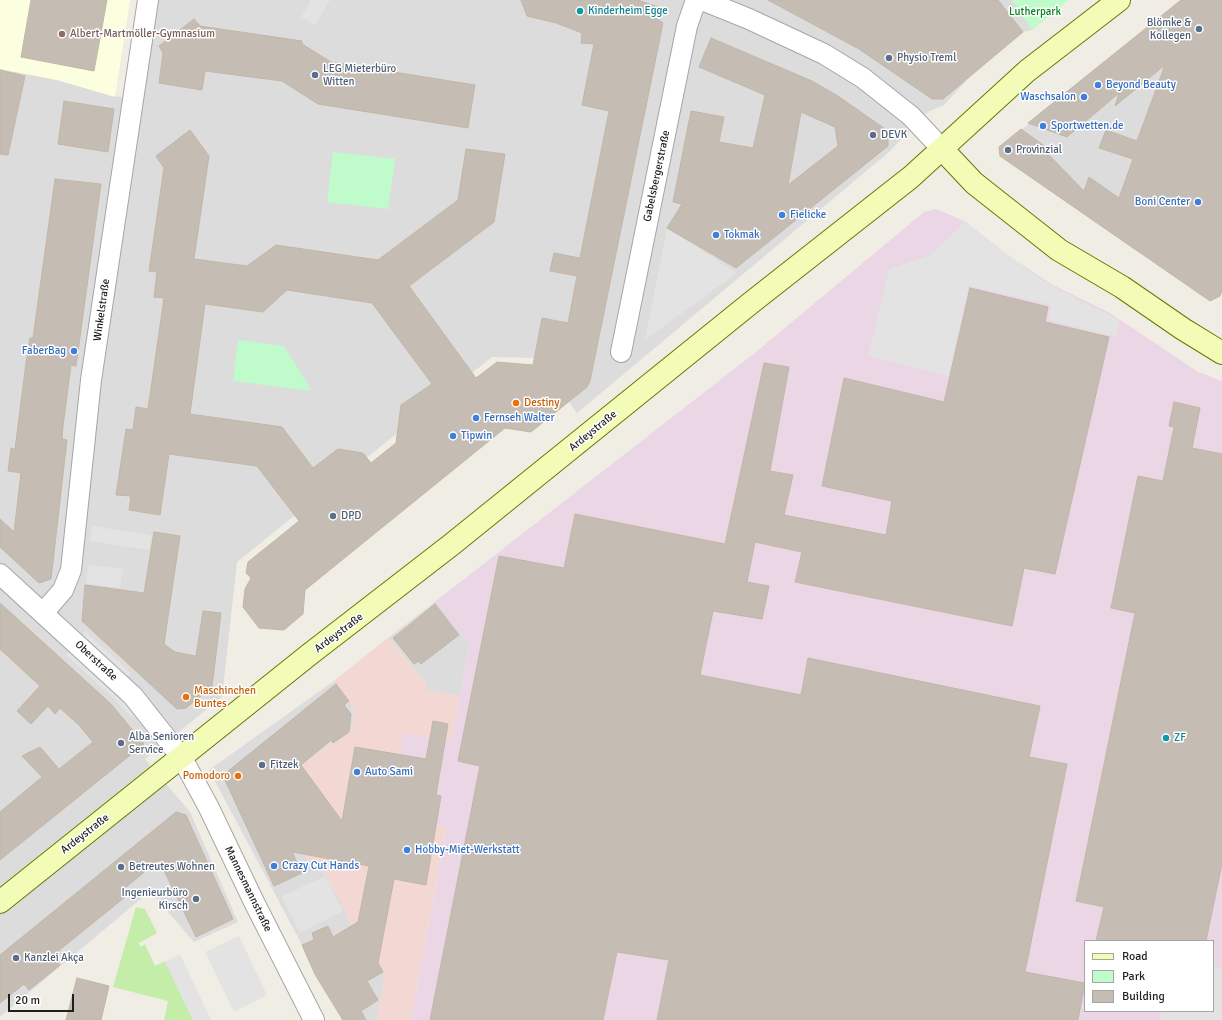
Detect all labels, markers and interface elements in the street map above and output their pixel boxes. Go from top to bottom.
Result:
place label: Kinderheim Egge [588,4,668,18]
park label: Lutherpark [1009,5,1061,19]
marker: Kinderheim Egge [575,6,585,16]
place label: Blömke & Kollegen [1147,16,1191,42]
marker: Blömke & Kollegen [1194,24,1204,34]
place label: Albert-Martmöller-Gymnasium [70,27,215,41]
marker: Albert-Martmöller-Gymnasium [57,29,67,39]
place label: Physio Treml [897,51,956,65]
marker: Physio Treml [884,53,894,63]
place label: LEG Mieterbüro Witten [323,62,396,88]
marker: LEG Mieterbüro Witten [310,70,320,80]
place label: Beyond Beauty [1106,78,1176,92]
marker: Beyond Beauty [1093,80,1103,90]
place label: Waschsalon [1020,90,1076,104]
marker: Waschsalon [1079,92,1089,102]
place label: Sportwetten.de [1051,119,1124,133]
marker: Sportwetten.de [1038,121,1048,131]
place label: DEVK [881,128,907,142]
street label: Gabelsbergerstraße [641,129,673,223]
marker: DEVK [868,130,878,140]
place label: Provinzial [1016,143,1062,157]
marker: Provinzial [1003,145,1013,155]
place label: Boni Center [1135,195,1190,209]
marker: Boni Center [1193,197,1203,207]
place label: Fielicke [790,208,826,222]
marker: Fielicke [777,210,787,220]
place label: Tokmak [724,228,760,242]
marker: Tokmak [711,230,721,240]
street label: Winkelstraße [91,278,113,342]
place label: FaberBag [22,344,66,358]
marker: FaberBag [69,346,79,356]
place label: Destiny [524,396,559,410]
marker: Destiny [511,398,521,408]
street label: Ardeystraße [566,408,620,454]
place label: Fernseh Walter [484,411,555,425]
marker: Fernseh Walter [471,413,481,423]
place label: Tipwin [461,429,492,443]
marker: Tipwin [448,431,458,441]
place label: DPD [341,509,361,523]
marker: DPD [328,511,338,521]
street label: Ardeystraße [312,610,366,656]
street label: Oberstraße [72,638,120,684]
place label: Maschinchen Buntes [194,684,256,710]
marker: Maschinchen Buntes [181,692,191,702]
place label: Alba Senioren Service [129,730,194,756]
place label: ZF [1174,731,1186,745]
marker: ZF [1161,733,1171,743]
marker: Alba Senioren Service [116,738,126,748]
place label: Fitzek [270,758,298,772]
marker: Fitzek [257,760,267,770]
place label: Auto Sami [365,765,413,779]
marker: Auto Sami [352,767,362,777]
place label: Pomodoro [183,769,230,783]
marker: Pomodoro [233,771,243,781]
street label: Ardeystraße [58,811,112,857]
place label: Hobby-Miet-Werkstatt [415,843,520,857]
street label: Mannesmannstraße [222,844,274,934]
marker: Hobby-Miet-Werkstatt [402,845,412,855]
place label: Crazy Cut Hands [282,859,359,873]
place label: Betreutes Wohnen [129,860,215,874]
marker: Crazy Cut Hands [269,861,279,871]
marker: Betreutes Wohnen [116,862,126,872]
place label: Ingenieurbüro Kirsch [122,886,188,912]
marker: Ingenieurbüro Kirsch [191,894,201,904]
legend [1084,940,1214,1012]
text: Road [1122,949,1148,964]
place label: Kanzlei Akça [24,951,84,965]
marker: Kanzlei Akça [11,953,21,963]
text: Park [1122,969,1145,984]
scale bar [10,986,76,1012]
text: Building [1122,989,1165,1004]
text: 20 m [15,993,40,1008]

